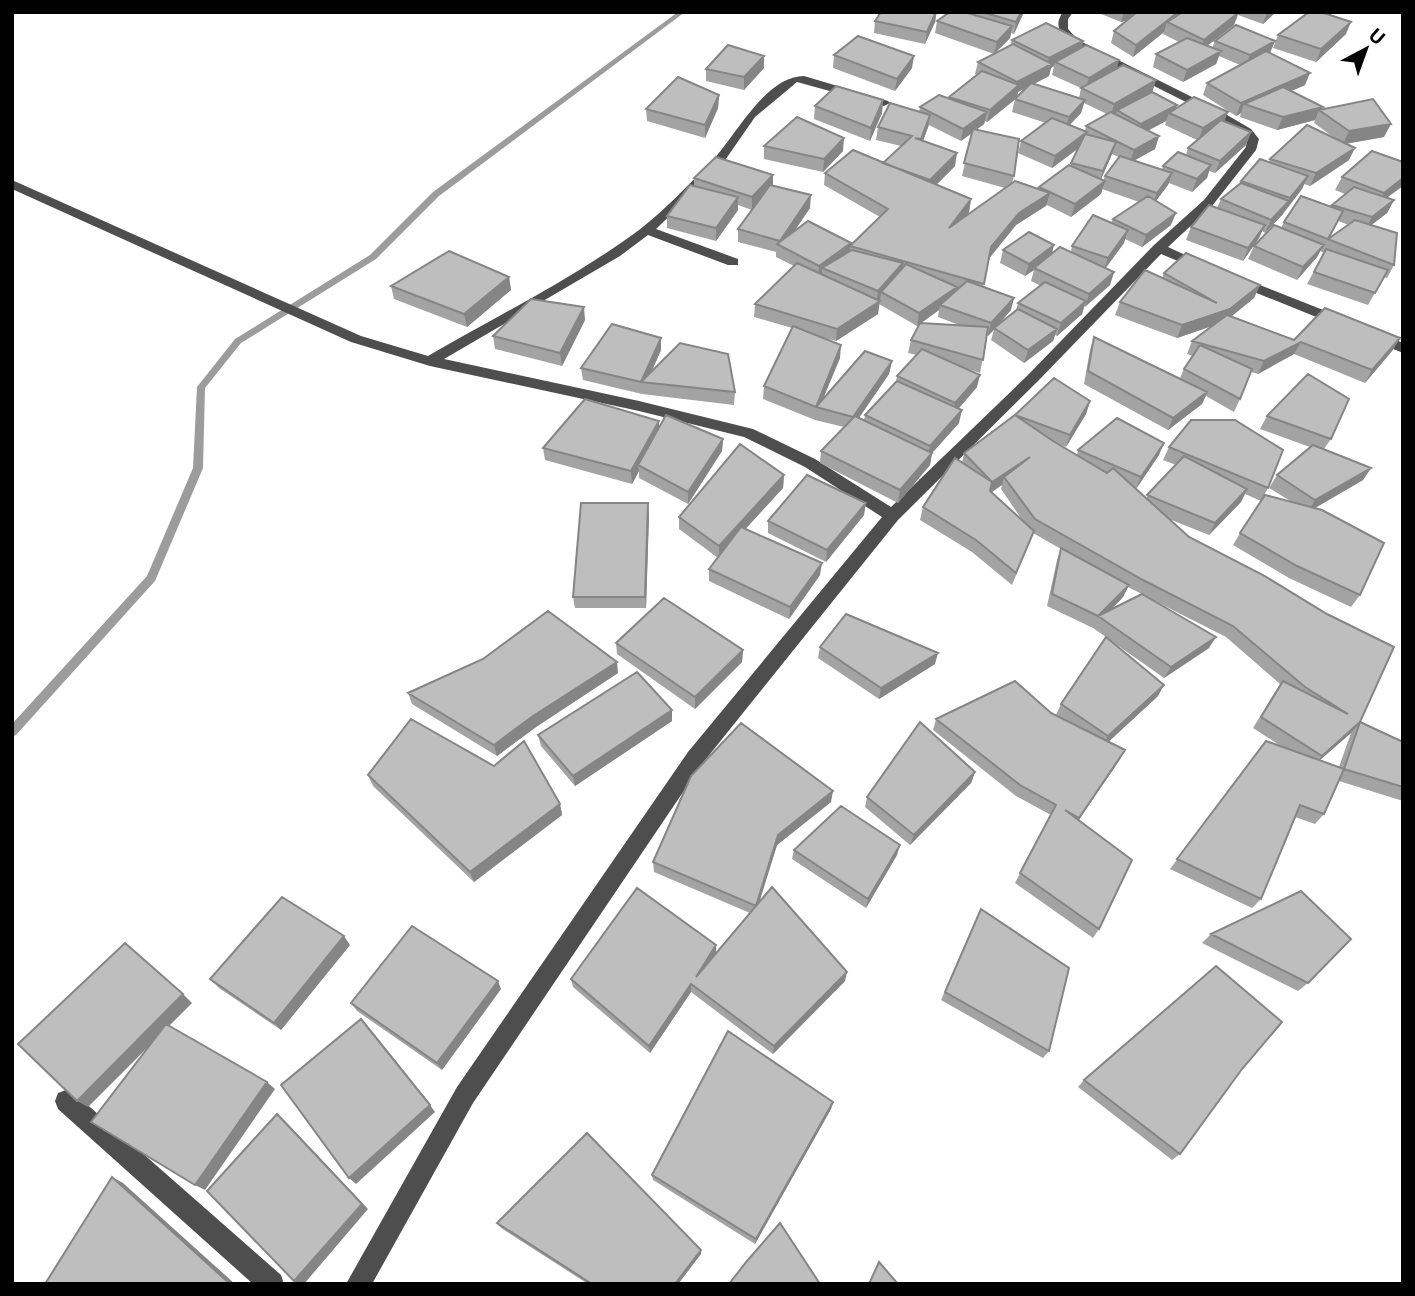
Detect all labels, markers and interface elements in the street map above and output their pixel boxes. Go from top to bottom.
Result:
north arrow [1331,14,1401,84]
text: U [1365,23,1390,49]

